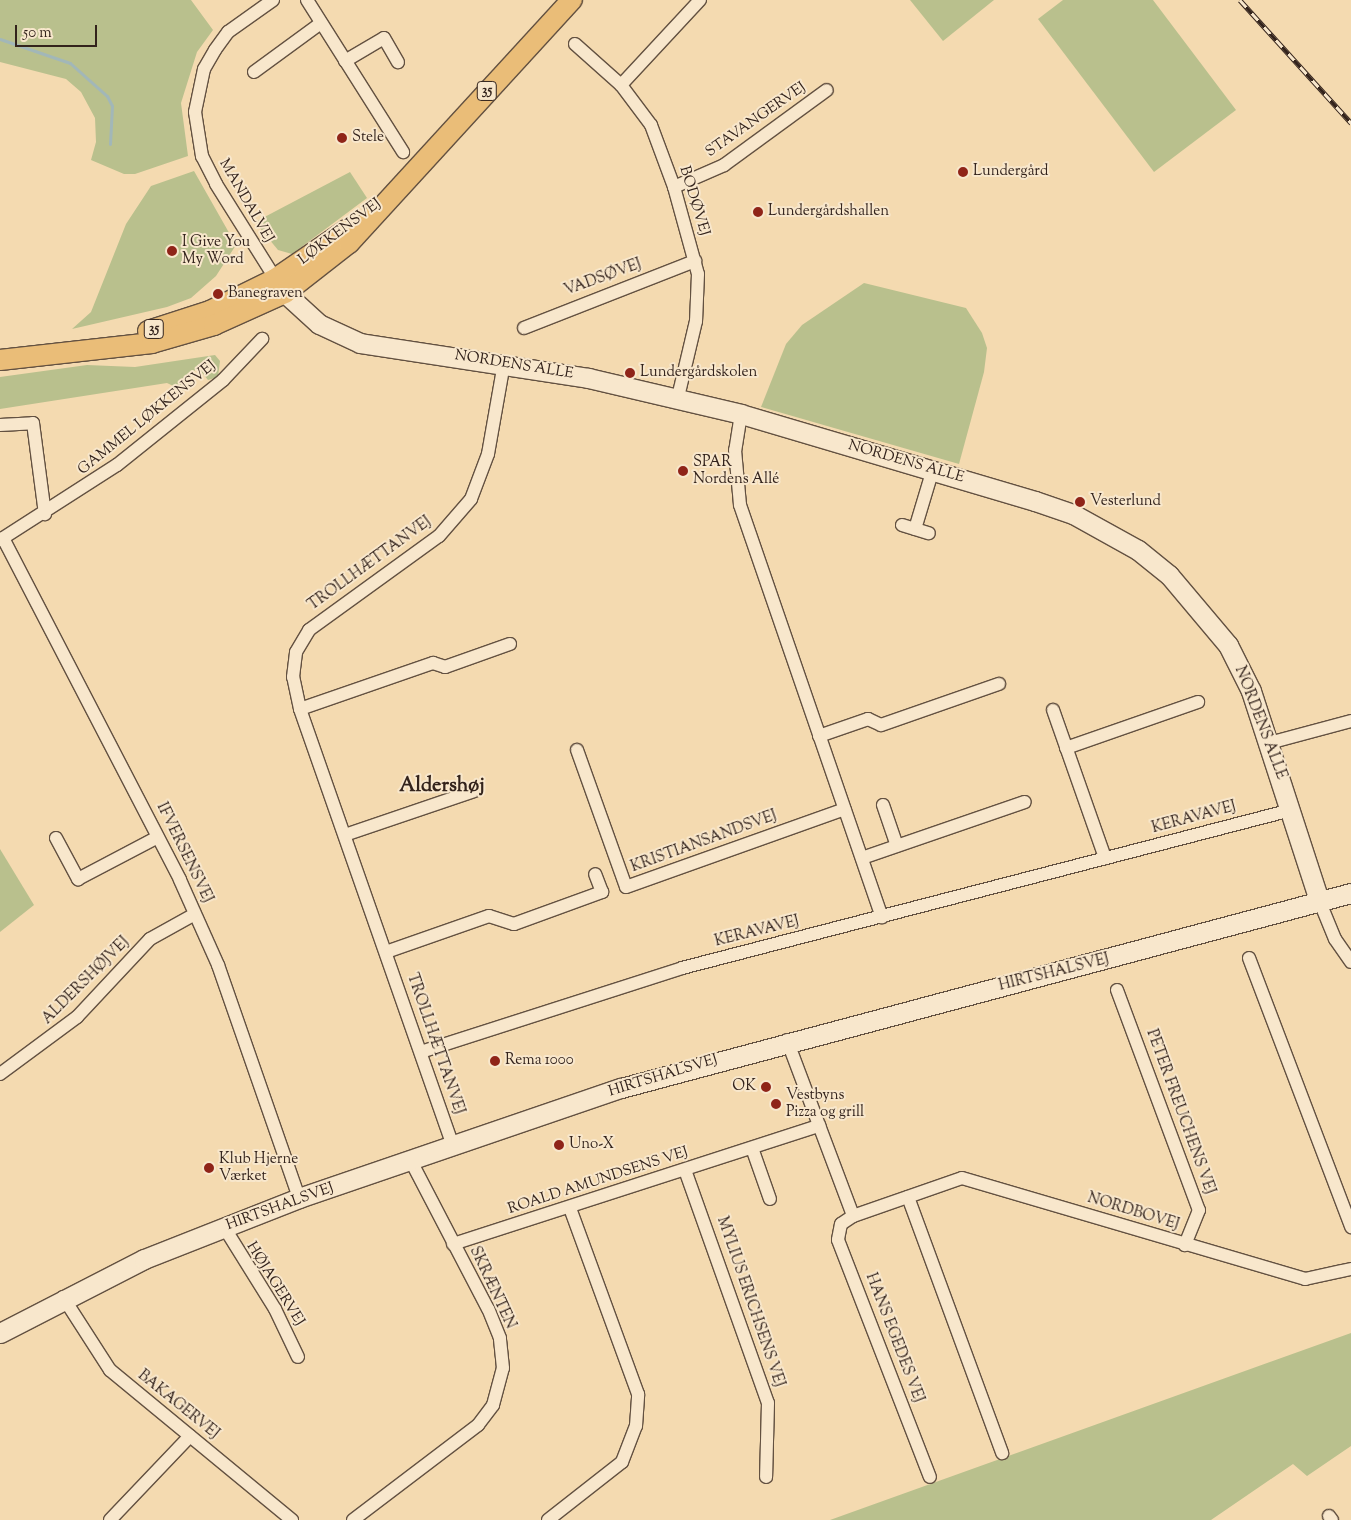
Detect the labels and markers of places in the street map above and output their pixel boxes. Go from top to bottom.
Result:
place label: Stele [352,129,384,147]
marker: Stele [336,132,348,144]
place label: Lundergård [973,163,1048,181]
marker: Lundergård [957,166,969,178]
place label: Lundergårdshallen [768,203,889,221]
marker: Lundergårdshallen [752,206,764,218]
place label: I Give You My Word [182,233,250,268]
marker: I Give You My Word [166,245,178,257]
place label: Banegraven [228,285,303,303]
marker: Banegraven [212,288,224,300]
place label: Lundergårdskolen [640,364,757,382]
marker: Lundergårdskolen [624,367,636,379]
place label: SPAR Nordens Allé [693,453,779,488]
marker: SPAR Nordens Allé [677,465,689,477]
place label: Vesterlund [1090,493,1161,511]
marker: Vesterlund [1074,496,1086,508]
place label: Rema 1000 [505,1052,574,1070]
marker: Rema 1000 [489,1055,501,1067]
place label: OK [732,1078,756,1096]
marker: OK [760,1081,772,1093]
place label: Vestbyns Pizza og grill [786,1086,864,1121]
marker: Vestbyns Pizza og grill [770,1098,782,1110]
place label: Uno-X [569,1136,614,1154]
marker: Uno-X [553,1139,565,1151]
place label: Klub Hjerne Værket [219,1150,298,1185]
marker: Klub Hjerne Værket [203,1162,215,1174]

